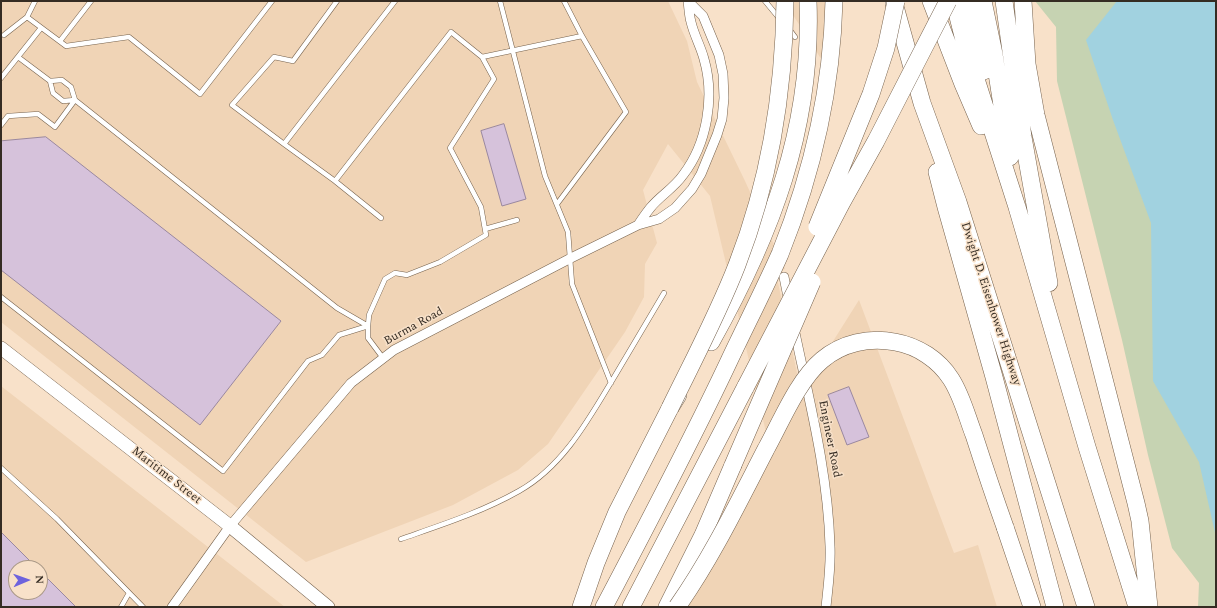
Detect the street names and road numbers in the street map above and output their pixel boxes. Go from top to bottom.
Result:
street label: Dwight D. Eisenhower Highway [957,221,1023,387]
street label: Burma Road [382,305,446,349]
street label: Engineer Road [814,399,844,479]
street label: Maritime Street [128,444,204,508]

